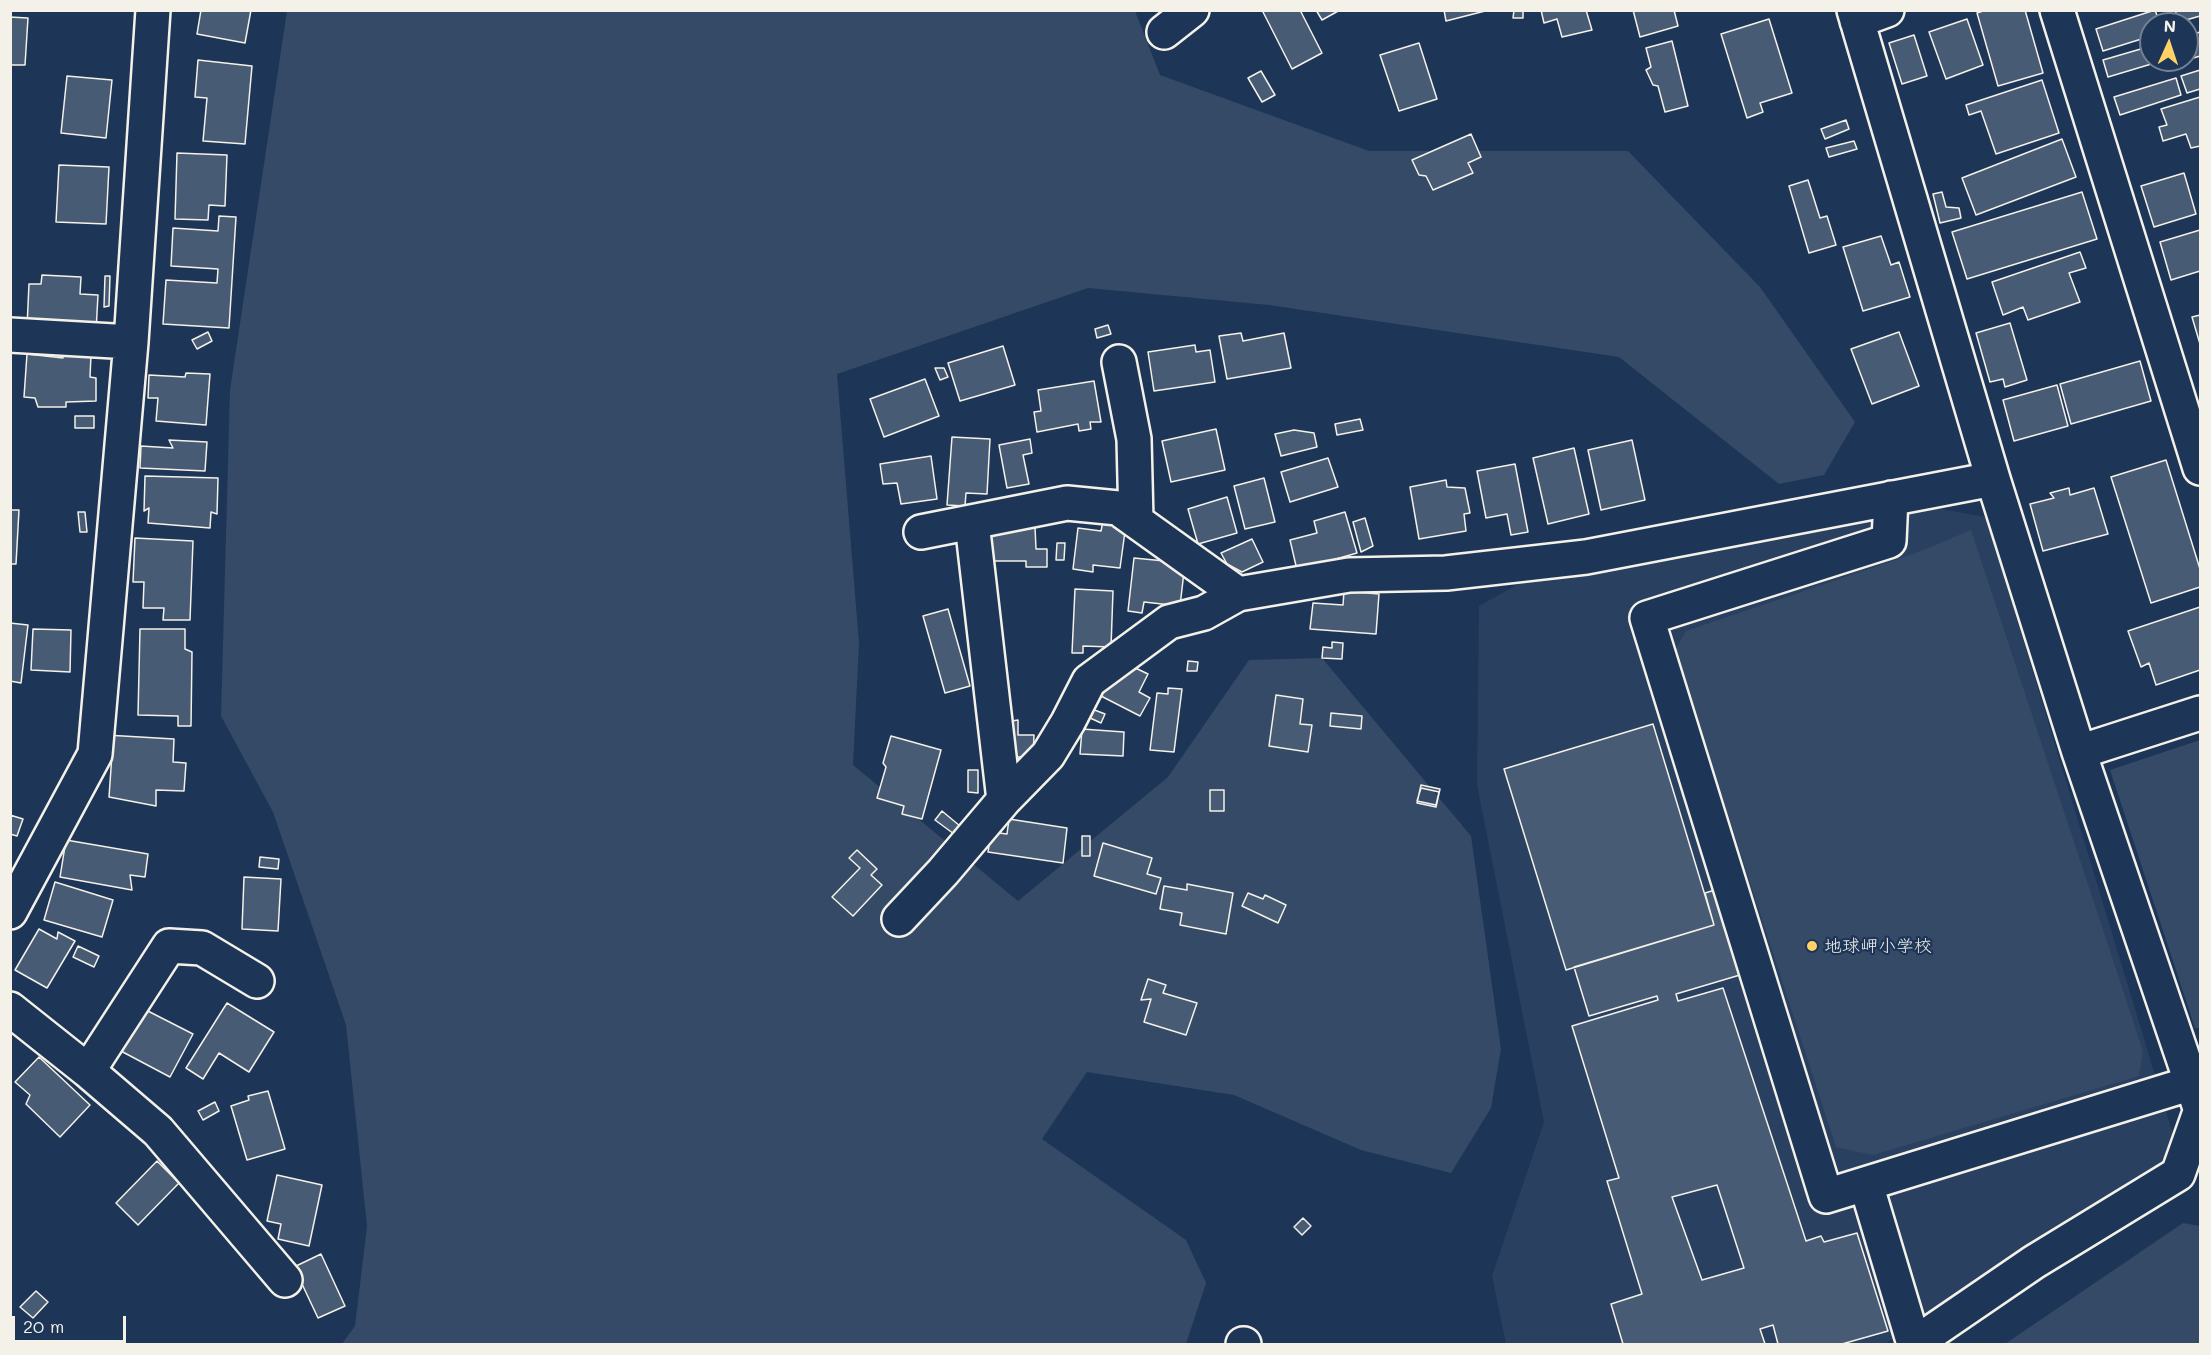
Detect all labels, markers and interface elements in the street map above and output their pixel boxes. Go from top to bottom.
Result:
north arrow [2139,12,2199,72]
text: N [2163,15,2176,36]
place label: 地球岬小学校 [1824,935,1932,957]
marker: 地球岬小学校 [1805,939,1819,953]
scale bar [15,1304,129,1342]
text: 20 m [23,1314,64,1338]

